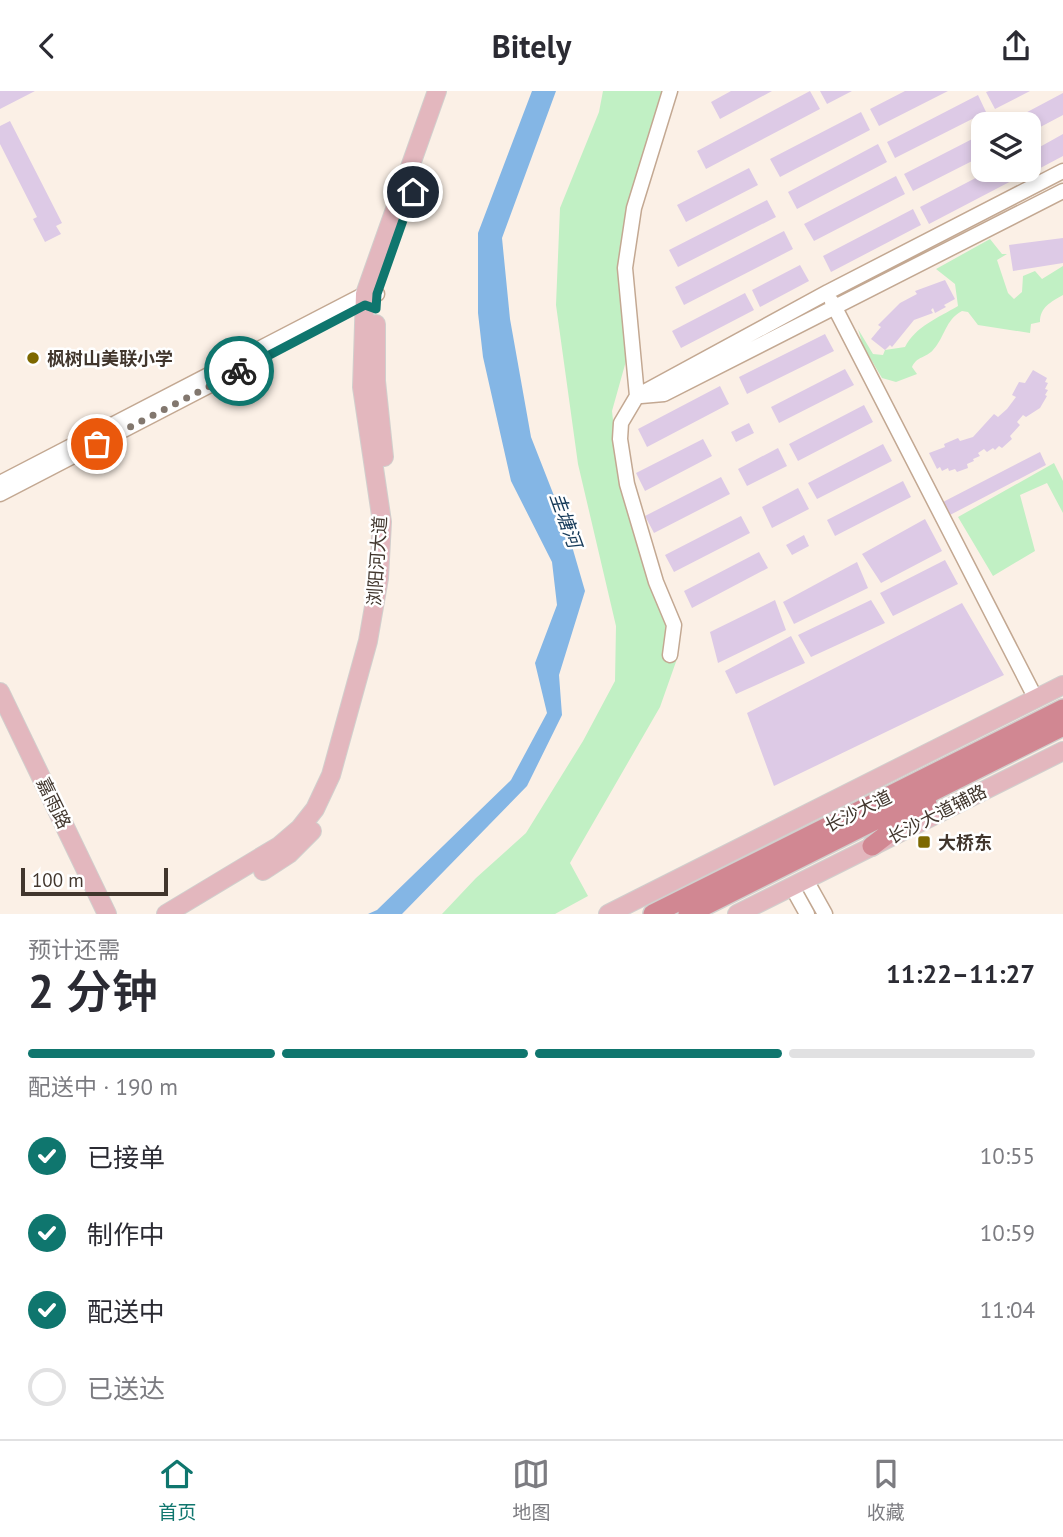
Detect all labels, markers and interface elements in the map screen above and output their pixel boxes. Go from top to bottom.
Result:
text: Bitely [492,25,571,67]
icon: back [28,27,66,65]
icon: share [997,27,1035,65]
map controls [971,112,1041,182]
button: layers [971,112,1041,182]
pin [383,162,443,222]
icon: home [394,173,432,211]
courier [204,336,274,406]
place label: 枫树山美联小学 [47,347,173,370]
marker: 枫树山美联小学 [25,350,41,366]
icon: bike [220,352,258,390]
pin [67,414,127,474]
icon: bag [78,425,116,463]
water label: 圭塘河 [545,489,588,555]
street label: 浏阳河大道 [362,515,392,607]
street label: 嘉雨路 [32,774,76,832]
street label: 长沙大道辅路 [884,779,990,849]
street label: 长沙大道 [821,785,895,837]
place label: 大桥东 [938,831,992,854]
marker: 大桥东 [916,834,932,850]
scale bar [21,865,168,897]
text: 100 m [32,868,84,892]
text: 预计还需 [28,935,120,964]
text: 11:22–11:27 [886,957,1035,990]
text: 2 分钟 [28,961,158,1021]
text: 配送中 · 190 m [28,1072,178,1101]
icon: check [28,1137,66,1175]
text: 已接单 [87,1141,165,1174]
text: 10:55 [980,1141,1035,1170]
icon: check [28,1214,66,1252]
text: 制作中 [87,1218,165,1251]
text: 10:59 [980,1218,1035,1247]
icon: check [28,1291,66,1329]
text: 配送中 [87,1295,165,1328]
text: 11:04 [980,1295,1035,1324]
text: 已送达 [87,1372,165,1405]
tab: 首页 [158,1455,196,1524]
tab: 地图 [512,1455,551,1524]
tab: 收藏 [867,1455,905,1524]

